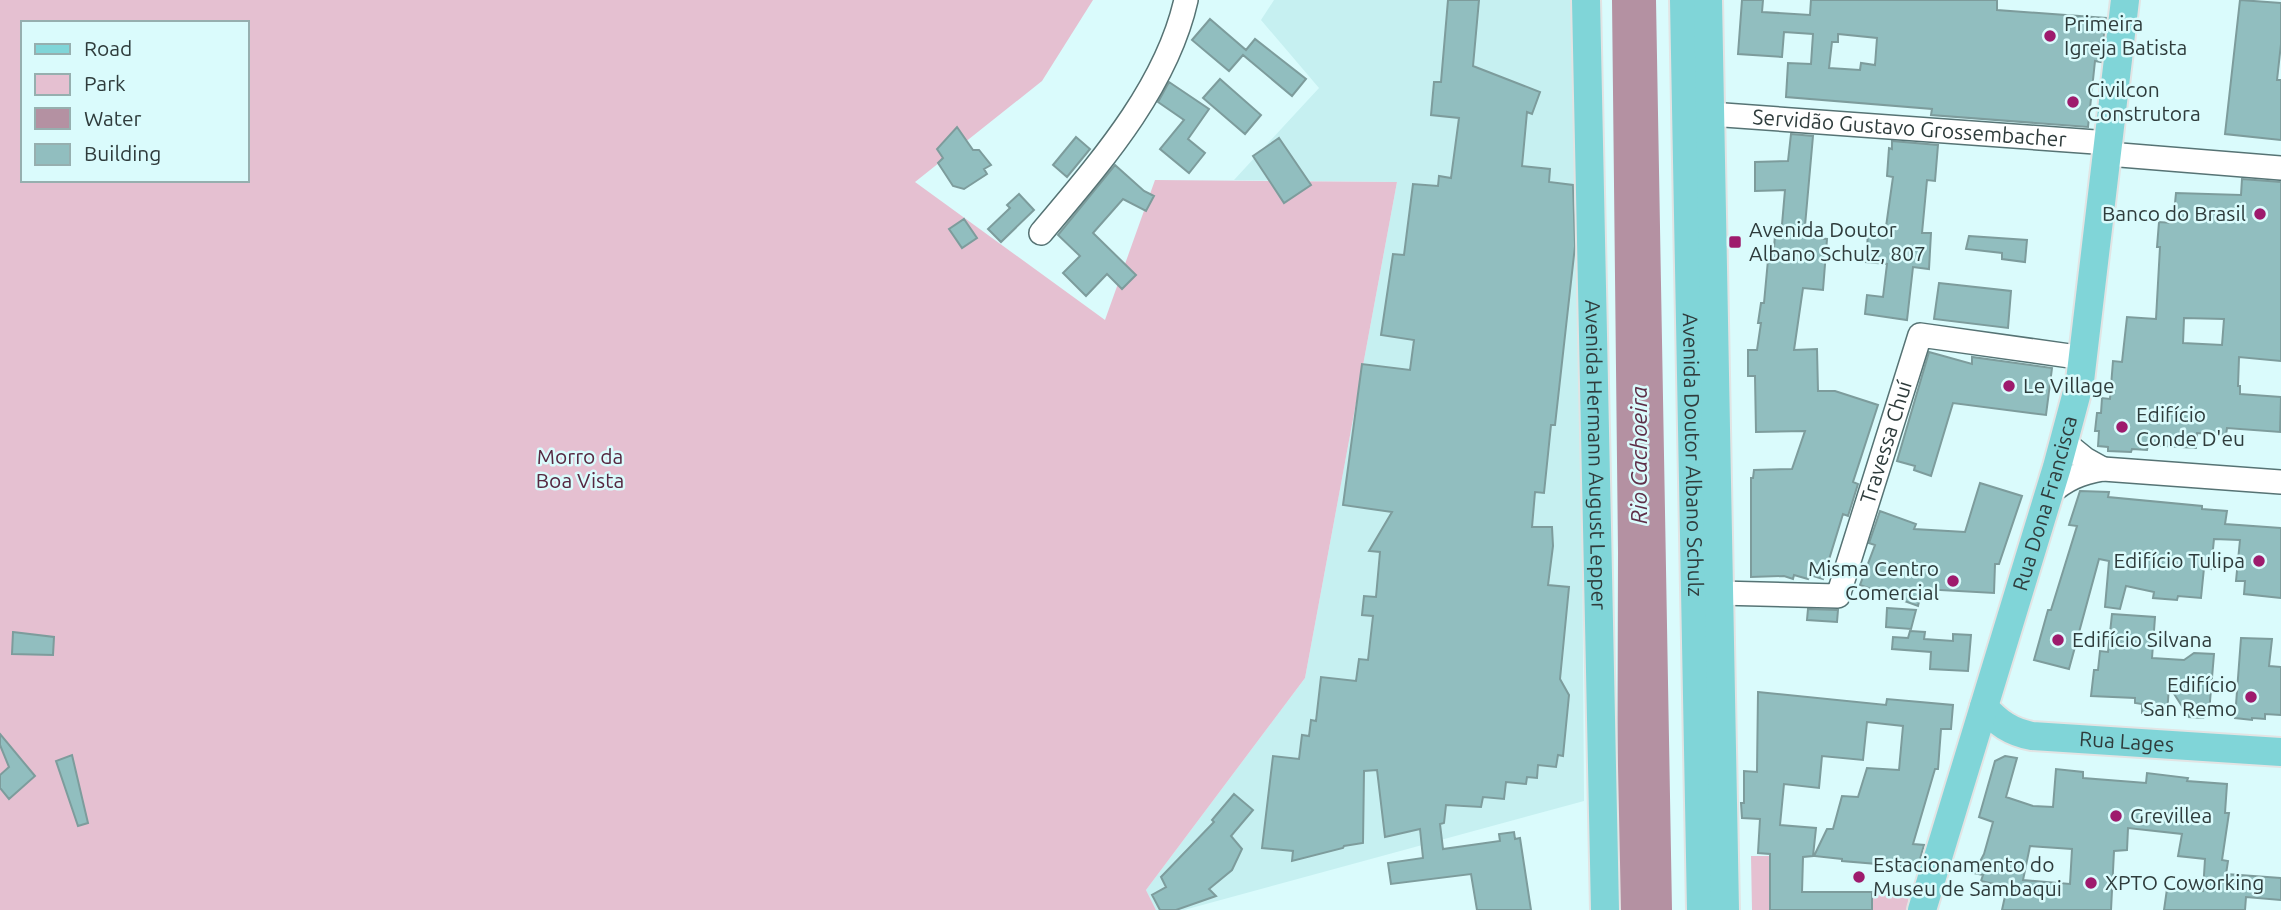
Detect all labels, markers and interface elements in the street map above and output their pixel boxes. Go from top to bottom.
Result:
place label: Primeira Igreja Batista [2064,11,2187,59]
legend [21,21,248,182]
marker: Primeira Igreja Batista [2042,28,2058,44]
text: Road [84,36,132,60]
text: Park [84,71,126,95]
place label: Civilcon Construtora [2087,77,2201,125]
marker: Civilcon Construtora [2065,94,2081,110]
street label: Servidão Gustavo Grossembacher [1752,104,2067,151]
text: Water [84,106,142,130]
text: Building [84,141,161,165]
place label: Banco do Brasil [2102,201,2246,225]
marker: Banco do Brasil [2252,206,2268,222]
place label: Avenida Doutor Albano Schulz, 807 [1749,217,1926,265]
marker: Avenida Doutor Albano Schulz, 807 [1727,234,1743,250]
street label: Avenida Hermann August Lepper [1581,299,1612,610]
street label: Avenida Doutor Albano Schulz [1679,313,1708,597]
place label: Le Village [2023,373,2115,397]
street label: Travessa Chuí [1855,377,1916,506]
marker: Le Village [2001,378,2017,394]
water label: Rio Cachoeira [1626,386,1651,524]
place label: Edifício Conde D'eu [2136,402,2245,450]
street label: Rua Dona Francisca [2007,413,2081,593]
marker: Edifício Conde D'eu [2114,419,2130,435]
park label: Morro da Boa Vista [536,444,624,492]
place label: Edifício Tulipa [2113,548,2245,572]
marker: Edifício Tulipa [2251,553,2267,569]
place label: Misma Centro Comercial [1808,556,1939,604]
marker: Misma Centro Comercial [1945,573,1961,589]
place label: Edifício Silvana [2072,627,2212,651]
marker: Edifício Silvana [2050,632,2066,648]
place label: Edifício San Remo [2143,672,2237,720]
marker: Edifício San Remo [2243,689,2259,705]
street label: Rua Lages [2078,726,2175,756]
place label: Grevillea [2130,803,2212,827]
marker: Grevillea [2108,808,2124,824]
place label: Estacionamento do Museu de Sambaqui [1873,852,2062,900]
marker: Estacionamento do Museu de Sambaqui [1851,869,1867,885]
place label: XPTO Coworking [2105,870,2264,894]
marker: XPTO Coworking [2083,875,2099,891]

